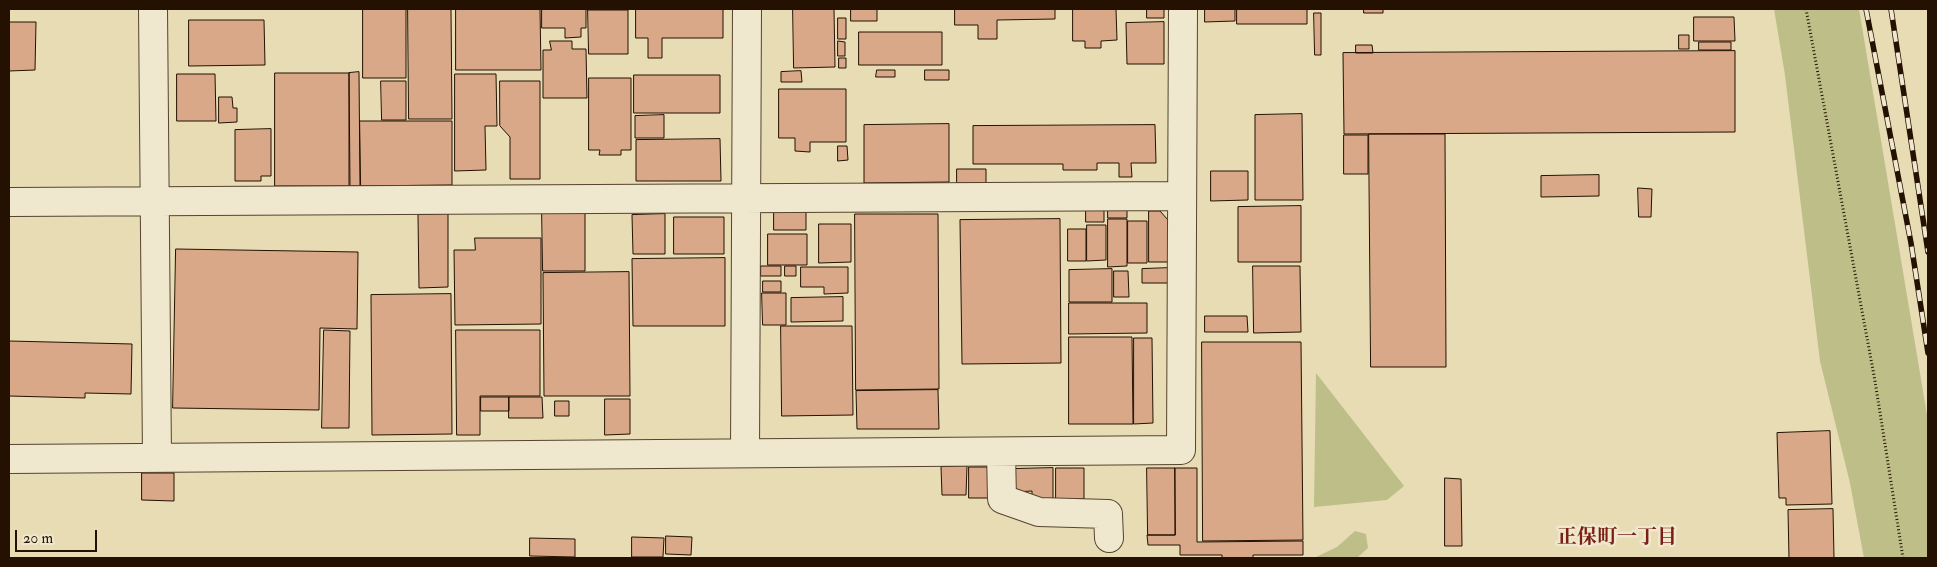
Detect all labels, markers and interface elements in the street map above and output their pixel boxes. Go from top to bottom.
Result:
scale bar [18,520,100,552]
district label: 正保町一丁目 [1557,527,1677,551]
text: 20 m [23,529,53,548]

